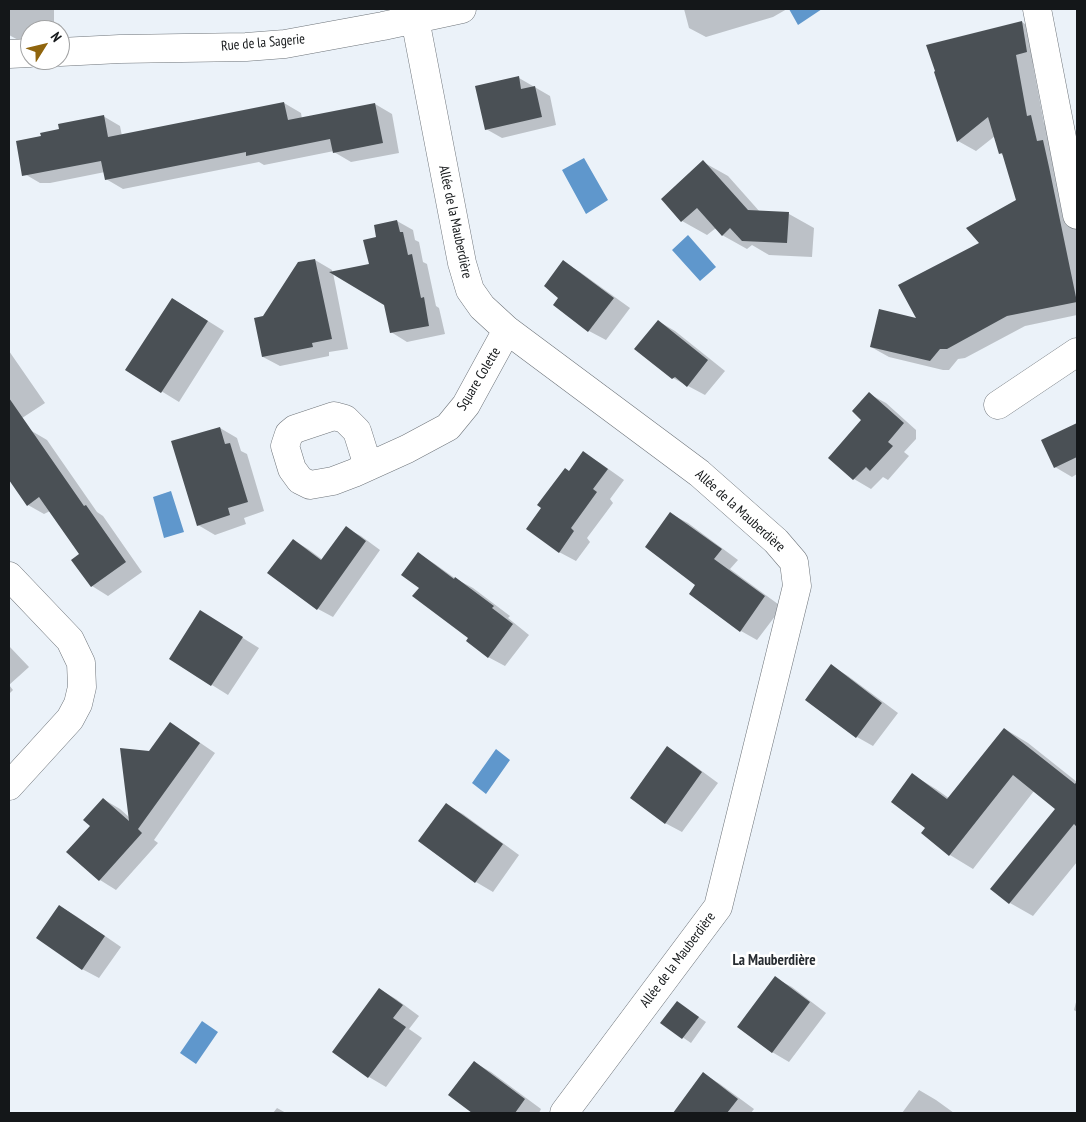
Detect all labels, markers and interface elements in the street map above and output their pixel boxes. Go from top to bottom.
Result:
north arrow [20,20,70,70]
text: N [47,28,66,45]
street label: Rue de la Sagerie [220,31,306,55]
street label: Allée de la Mauberdière [435,164,475,280]
street label: Square Colette [454,344,504,414]
street label: Allée de la Mauberdière [692,466,788,556]
street label: Allée de la Mauberdière [637,909,719,1011]
district label: La Mauberdière [732,952,816,970]

